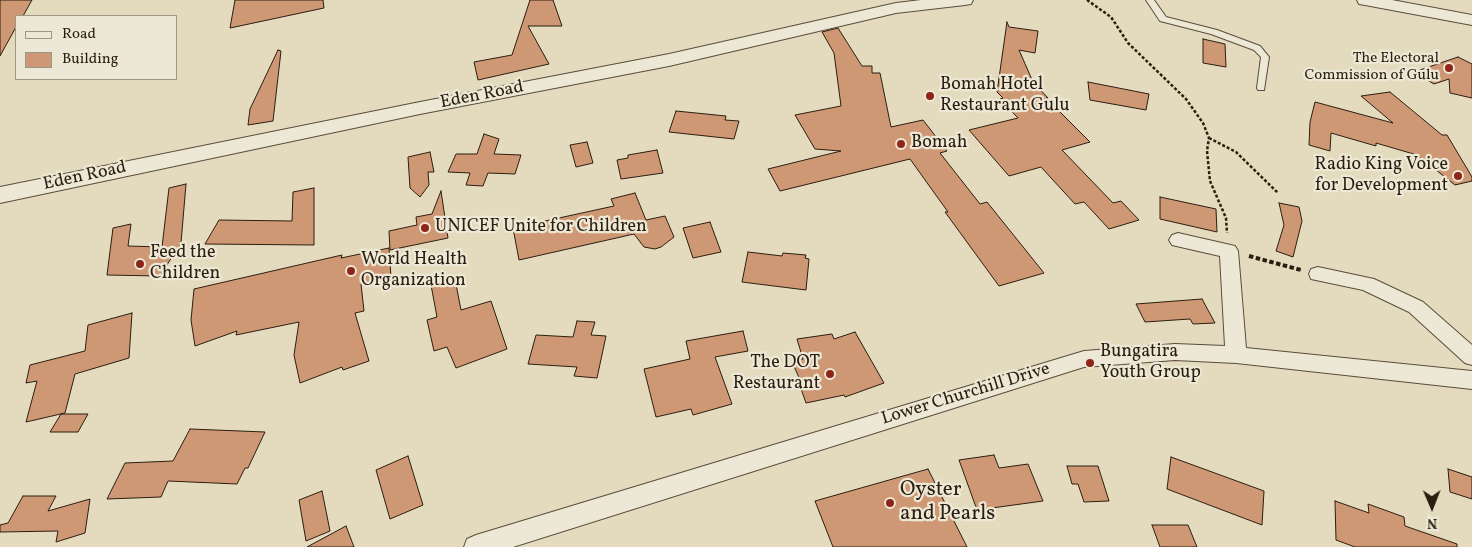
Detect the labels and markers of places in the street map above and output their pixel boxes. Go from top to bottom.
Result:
place label: The Electoral Commission of Gulu [1304,50,1439,85]
marker: The Electoral Commission of Gulu [1443,62,1455,74]
place label: Bomah Hotel Restaurant Gulu [940,75,1070,118]
marker: Bomah Hotel Restaurant Gulu [924,90,936,102]
place label: Bomah [911,133,967,155]
marker: Bomah [895,138,907,150]
place label: Radio King Voice for Development [1315,155,1448,198]
marker: Radio King Voice for Development [1452,170,1464,182]
place label: UNICEF Unite for Children [435,217,647,239]
marker: UNICEF Unite for Children [419,222,431,234]
place label: Feed the Children [150,243,220,286]
place label: World Health Organization [361,250,467,292]
marker: Feed the Children [134,258,146,270]
marker: World Health Organization [345,265,357,277]
place label: Bungatira Youth Group [1100,342,1201,384]
place label: The DOT Restaurant [733,353,820,396]
marker: Bungatira Youth Group [1084,357,1096,369]
marker: The DOT Restaurant [824,368,836,380]
place label: Oyster and Pearls [900,478,995,528]
marker: Oyster and Pearls [884,497,896,509]

